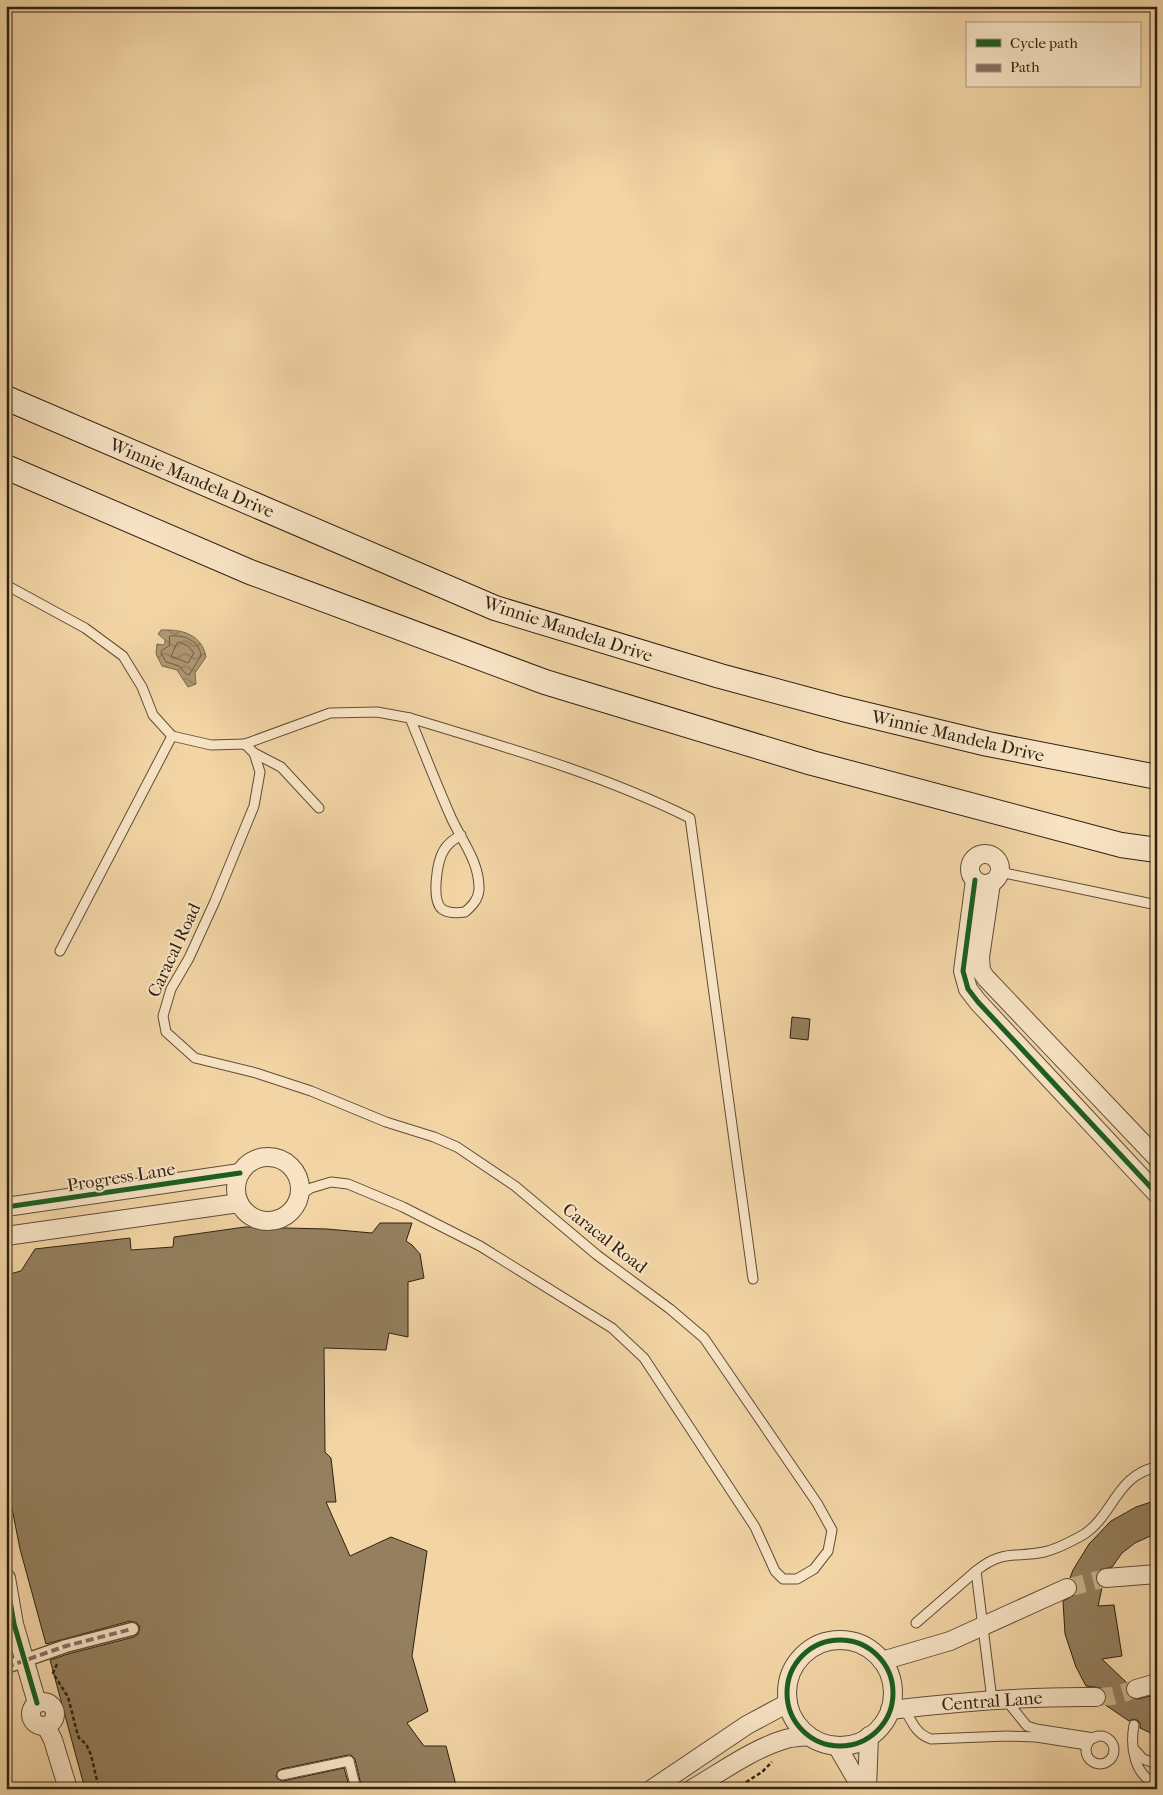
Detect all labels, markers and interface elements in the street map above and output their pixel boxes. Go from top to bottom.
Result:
legend [966,22,1140,88]
text: Cycle path [1010,34,1078,52]
text: Path [1010,58,1040,76]
street label: Winnie Mandela Drive [105,434,277,523]
street label: Winnie Mandela Drive [480,592,655,667]
street label: Winnie Mandela Drive [868,706,1046,767]
street label: Caracal Road [143,900,206,1001]
street label: Progress Lane [65,1159,177,1196]
street label: Caracal Road [558,1199,651,1278]
street label: Central Lane [941,1687,1043,1715]

